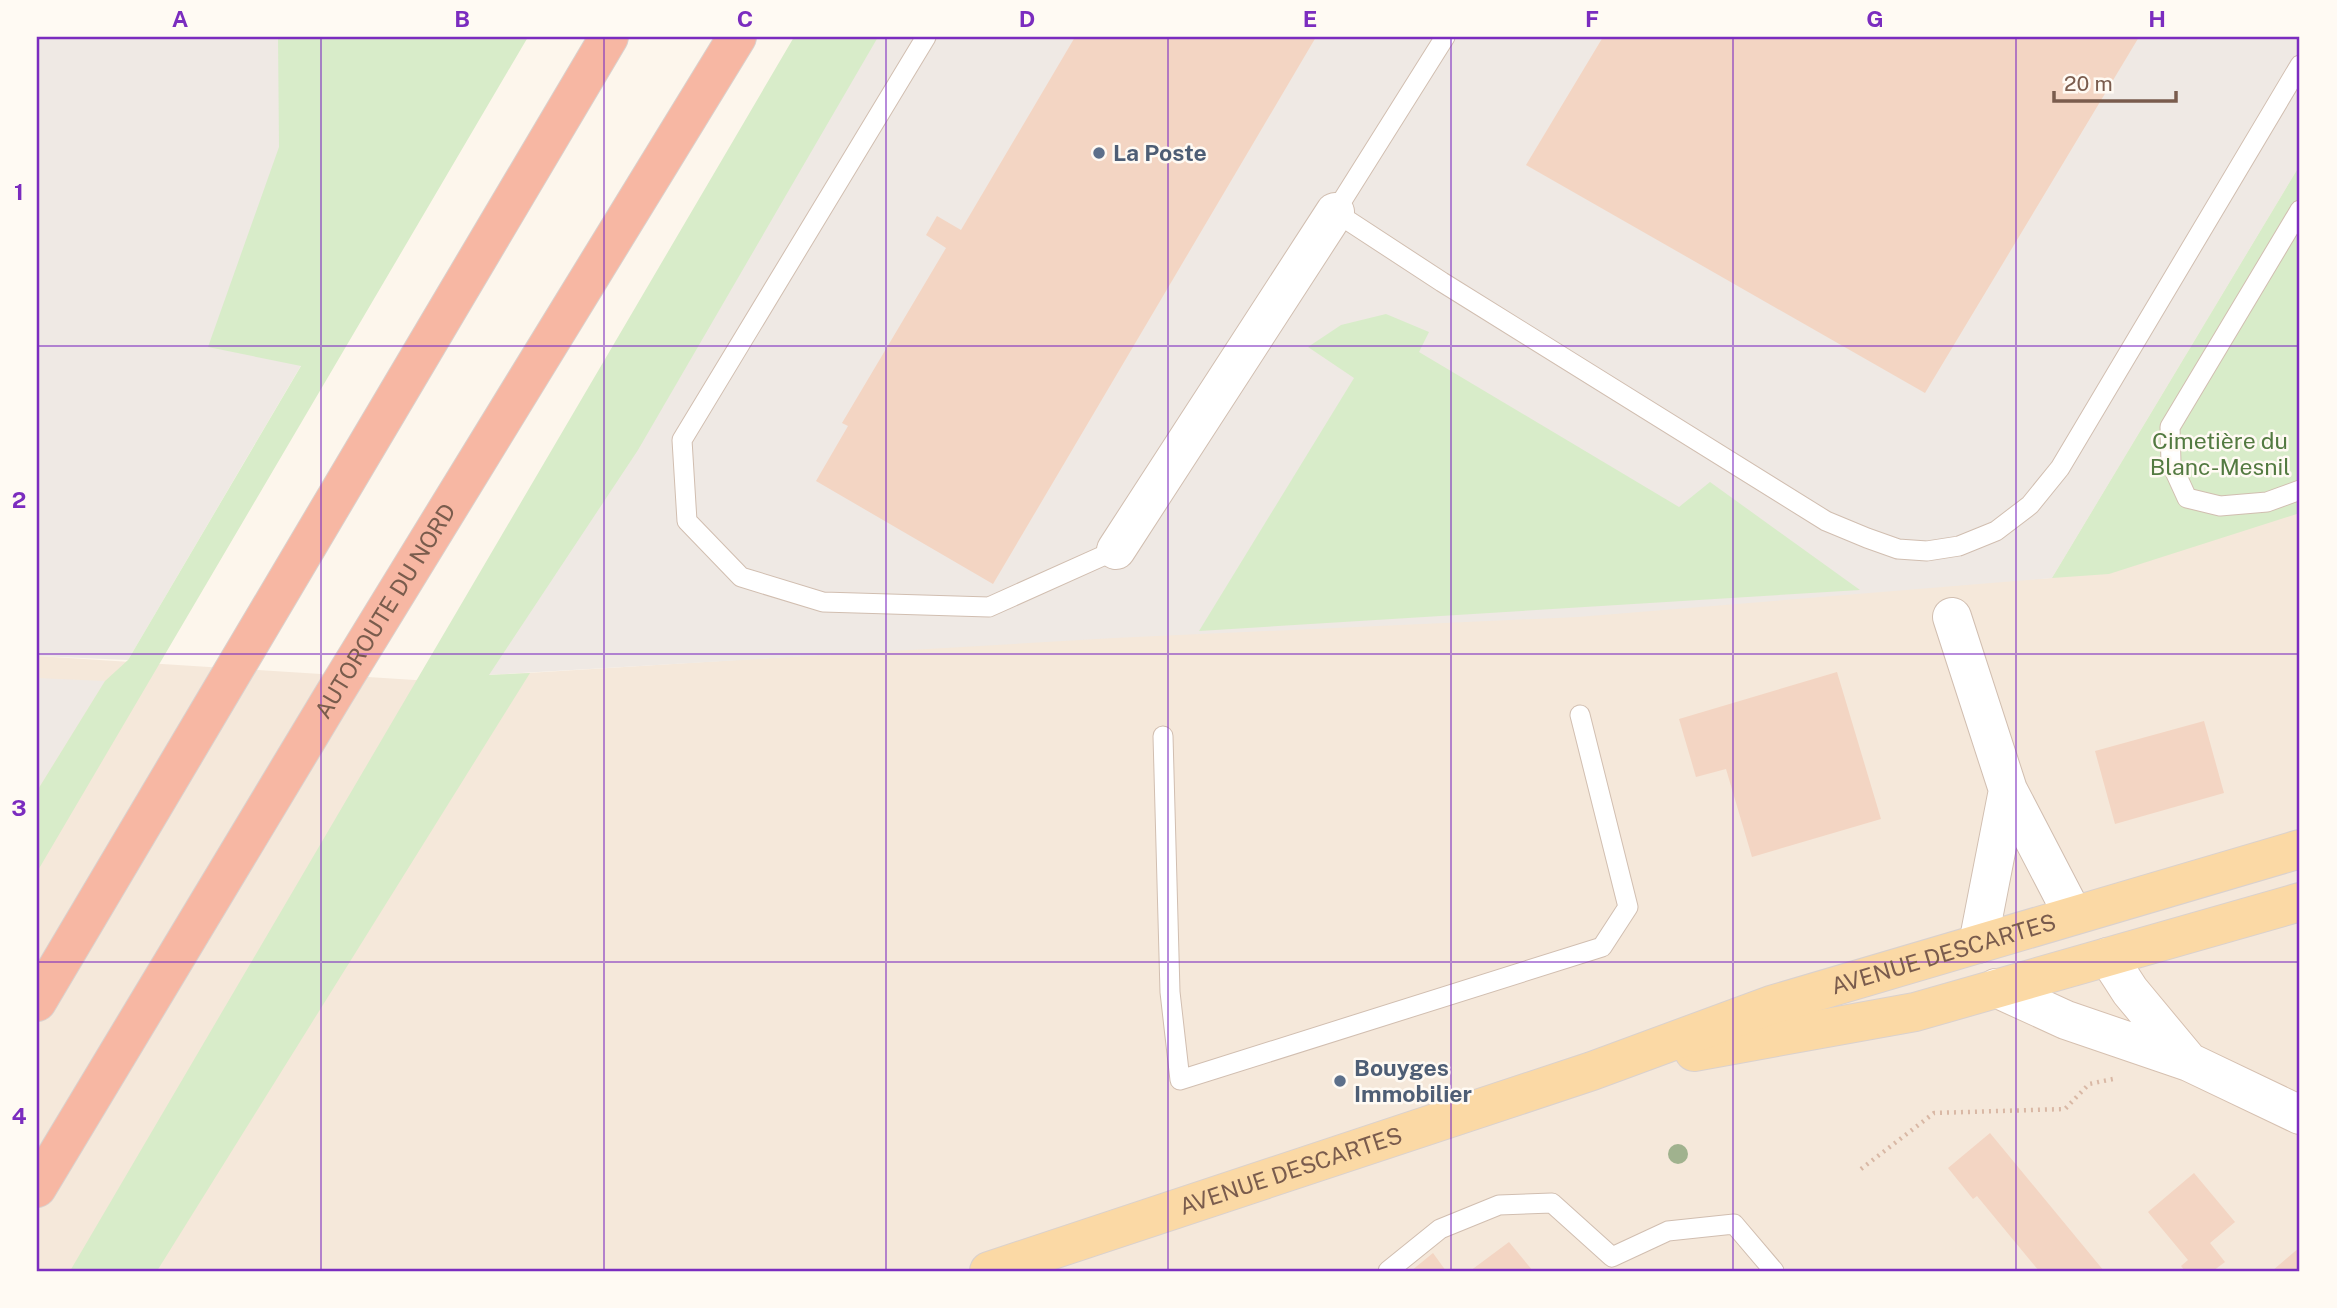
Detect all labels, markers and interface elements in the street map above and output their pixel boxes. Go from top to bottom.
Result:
text: A [172,5,189,32]
text: B [454,5,470,32]
text: C [737,5,753,32]
text: D [1019,5,1035,32]
text: E [1303,5,1317,32]
text: F [1585,5,1599,32]
text: G [1866,5,1884,32]
text: H [2148,5,2166,32]
scale bar [2054,60,2176,104]
text: 20 m [2064,71,2113,96]
place label: La Poste [1113,139,1207,166]
marker: La Poste [1091,145,1107,161]
text: 1 [14,178,24,205]
park label: Cimetière du Blanc-Mesnil [2150,427,2290,480]
text: 2 [12,486,26,513]
street label: AUTOROUTE DU NORD [309,498,461,723]
text: 3 [11,794,27,821]
street label: AVENUE DESCARTES [1828,908,2059,1000]
place label: Bouyges Immobilier [1354,1054,1472,1107]
marker: Bouyges Immobilier [1332,1073,1348,1089]
text: 4 [11,1102,27,1129]
street label: AVENUE DESCARTES [1176,1121,1405,1220]

